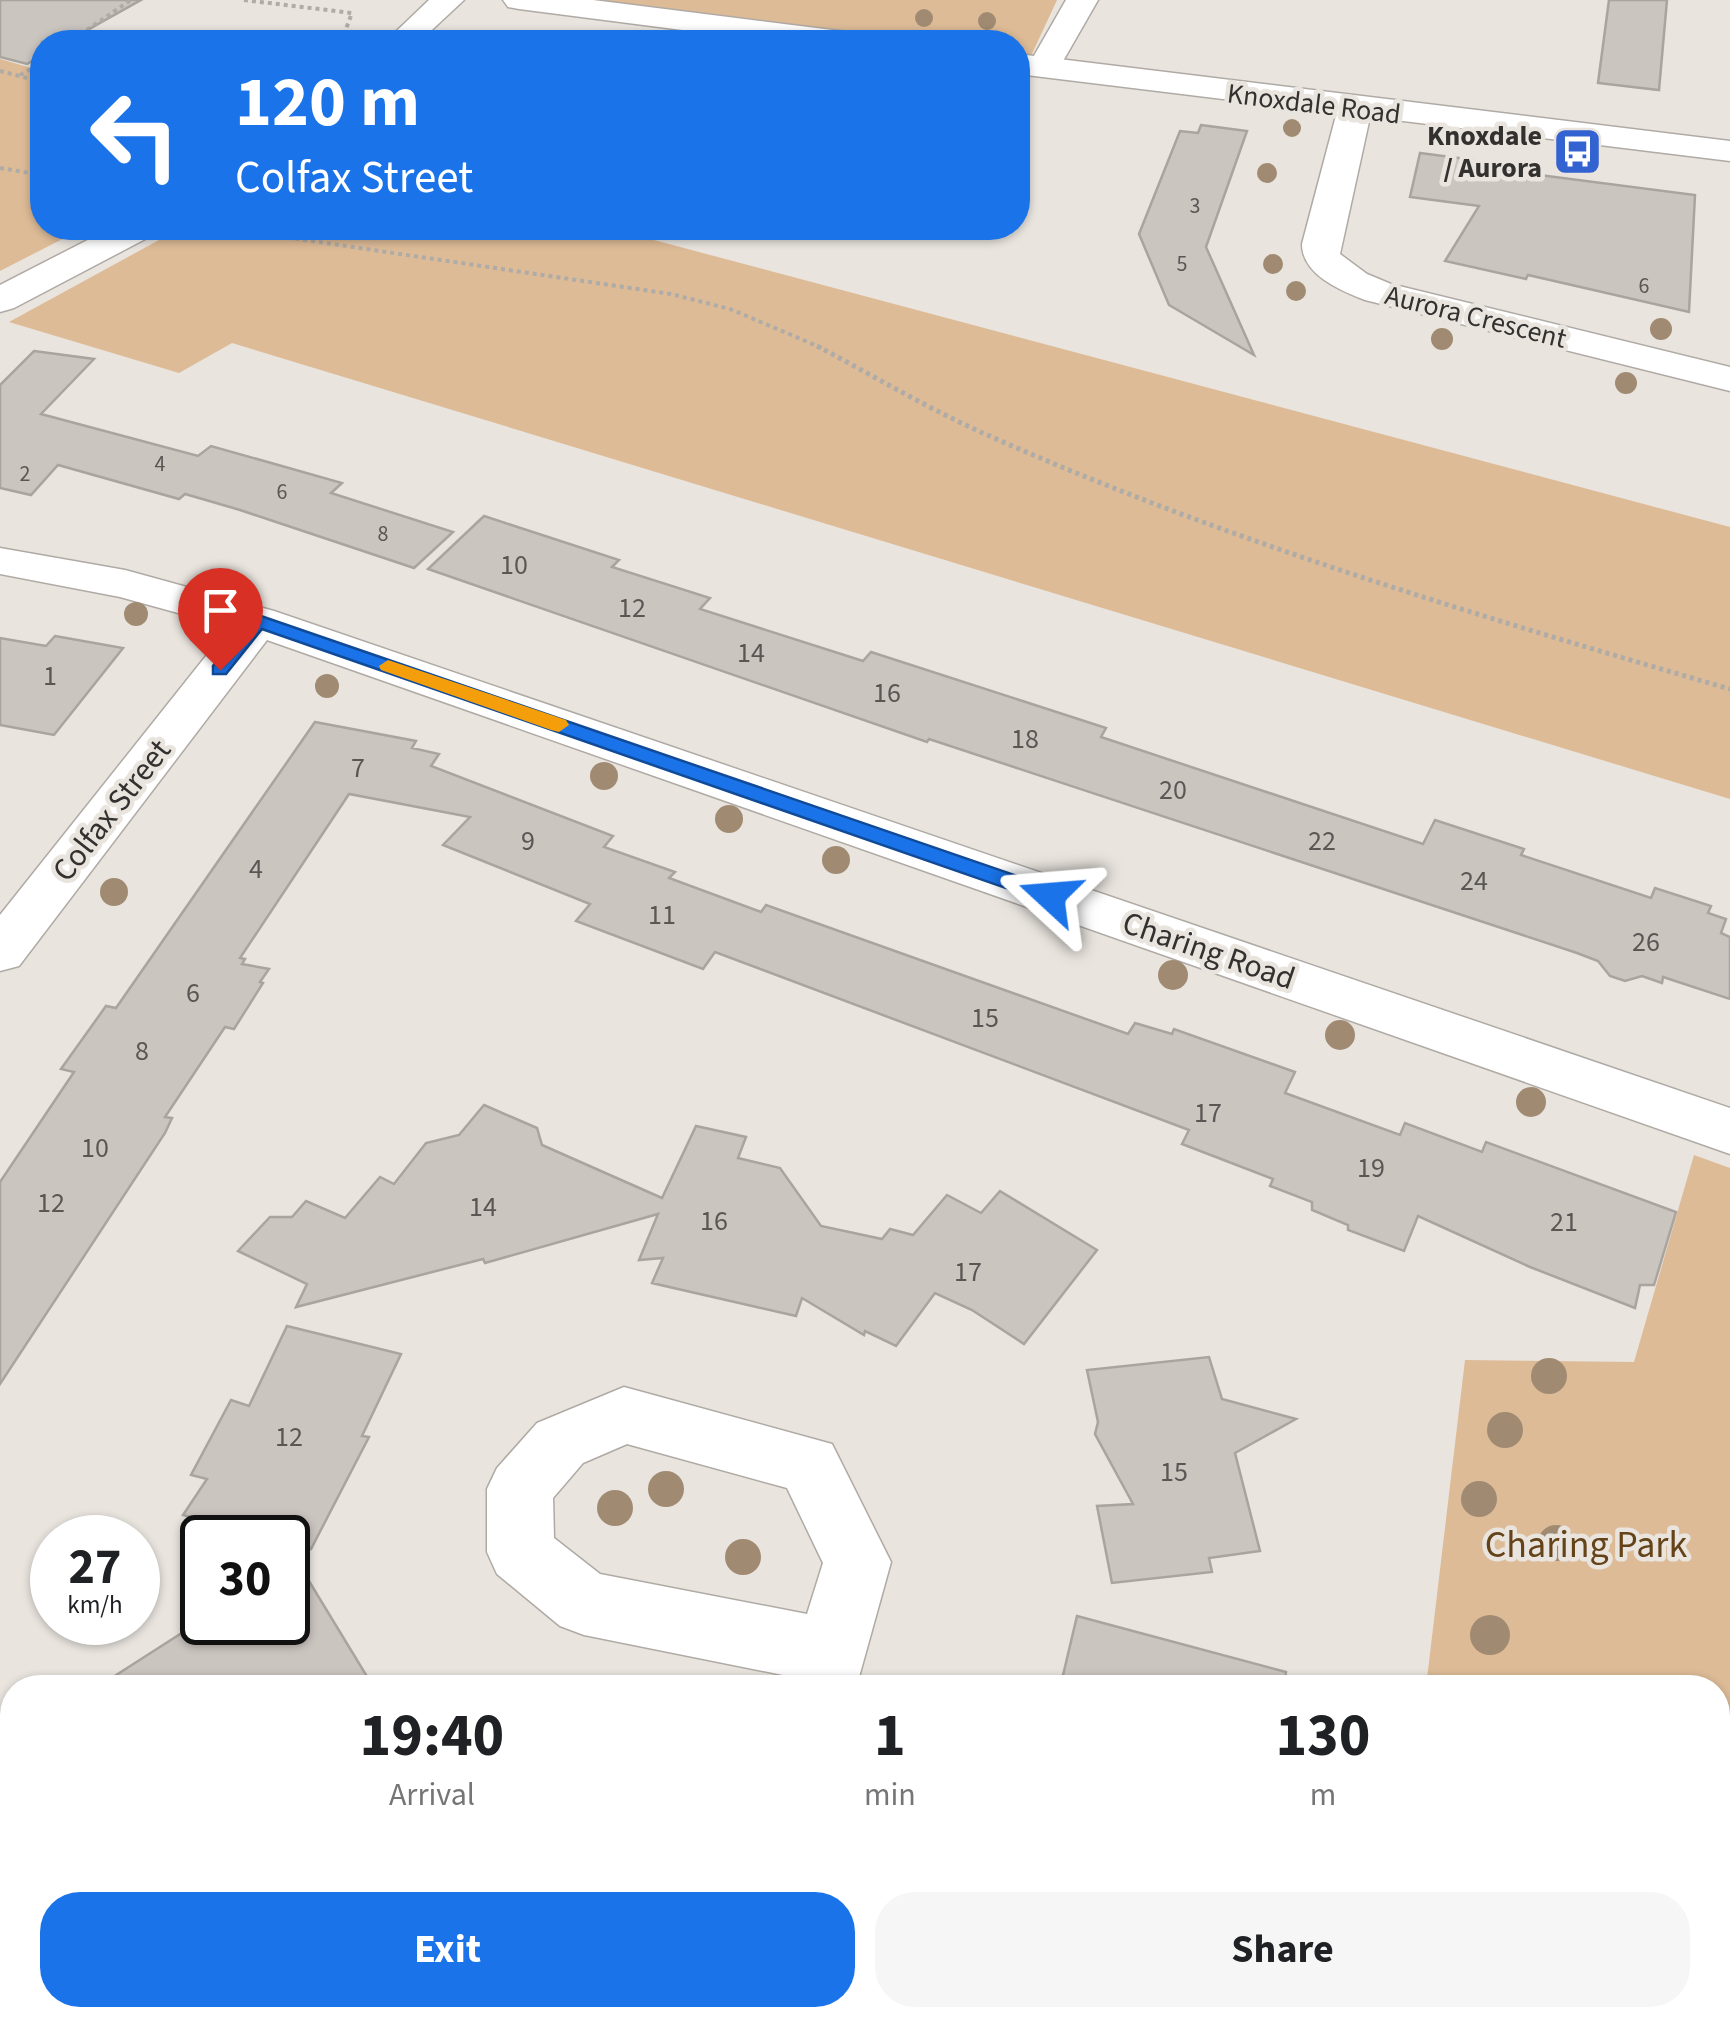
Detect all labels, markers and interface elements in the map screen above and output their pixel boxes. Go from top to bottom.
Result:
text: 120 m [235,53,420,153]
icon: left [70,70,200,200]
street label: Knoxdale Road [1225,74,1403,134]
place label: Knoxdale / Aurora [1427,116,1542,188]
bus stop icon: Knoxdale / Aurora [1551,125,1603,177]
text: Colfax Street [235,146,473,210]
house number: 3 [1190,190,1200,222]
house number: 5 [1177,248,1187,280]
house number: 6 [1639,270,1650,302]
street label: Aurora Crescent [1381,275,1571,359]
house number: 4 [155,448,166,480]
house number: 2 [20,458,30,490]
house number: 6 [277,476,288,508]
house number: 8 [378,518,389,550]
house number: 10 [500,545,528,585]
pin [178,568,263,671]
icon: arrive [193,583,248,638]
house number: 12 [618,588,646,628]
house number: 14 [737,633,765,673]
house number: 1 [43,656,57,696]
house number: 16 [873,673,901,713]
house number: 18 [1011,719,1039,759]
street label: Colfax Street [42,730,182,892]
house number: 7 [351,748,365,788]
house number: 20 [1159,770,1187,810]
house number: 9 [521,821,535,861]
house number: 22 [1308,821,1336,861]
position arrow [998,844,1102,948]
house number: 4 [249,849,263,889]
house number: 24 [1460,861,1488,901]
house number: 11 [648,895,676,935]
street label: Charing Road [1116,900,1301,1002]
house number: 26 [1632,922,1660,962]
house number: 6 [186,973,200,1013]
house number: 15 [971,998,999,1038]
house number: 8 [135,1031,149,1071]
house number: 17 [1194,1093,1222,1133]
house number: 10 [81,1128,109,1168]
house number: 19 [1357,1148,1385,1188]
house number: 12 [37,1183,65,1223]
house number: 14 [469,1187,497,1227]
house number: 16 [700,1201,728,1241]
house number: 21 [1550,1202,1578,1242]
house number: 17 [954,1252,982,1292]
house number: 12 [275,1417,303,1457]
house number: 15 [1160,1452,1188,1492]
speed limit sign: 30 [180,1515,310,1645]
park label: Charing Park [1485,1518,1687,1572]
text: 27 [69,1532,121,1603]
text: km/h [67,1587,123,1623]
text: 19:40 [360,1694,504,1779]
text: 1 [874,1694,906,1779]
text: 130 [1275,1694,1370,1779]
text: Arrival [389,1772,475,1818]
text: min [864,1772,916,1818]
text: m [1310,1772,1336,1818]
button: Exit [40,1892,855,2007]
button: Share [875,1892,1690,2007]

